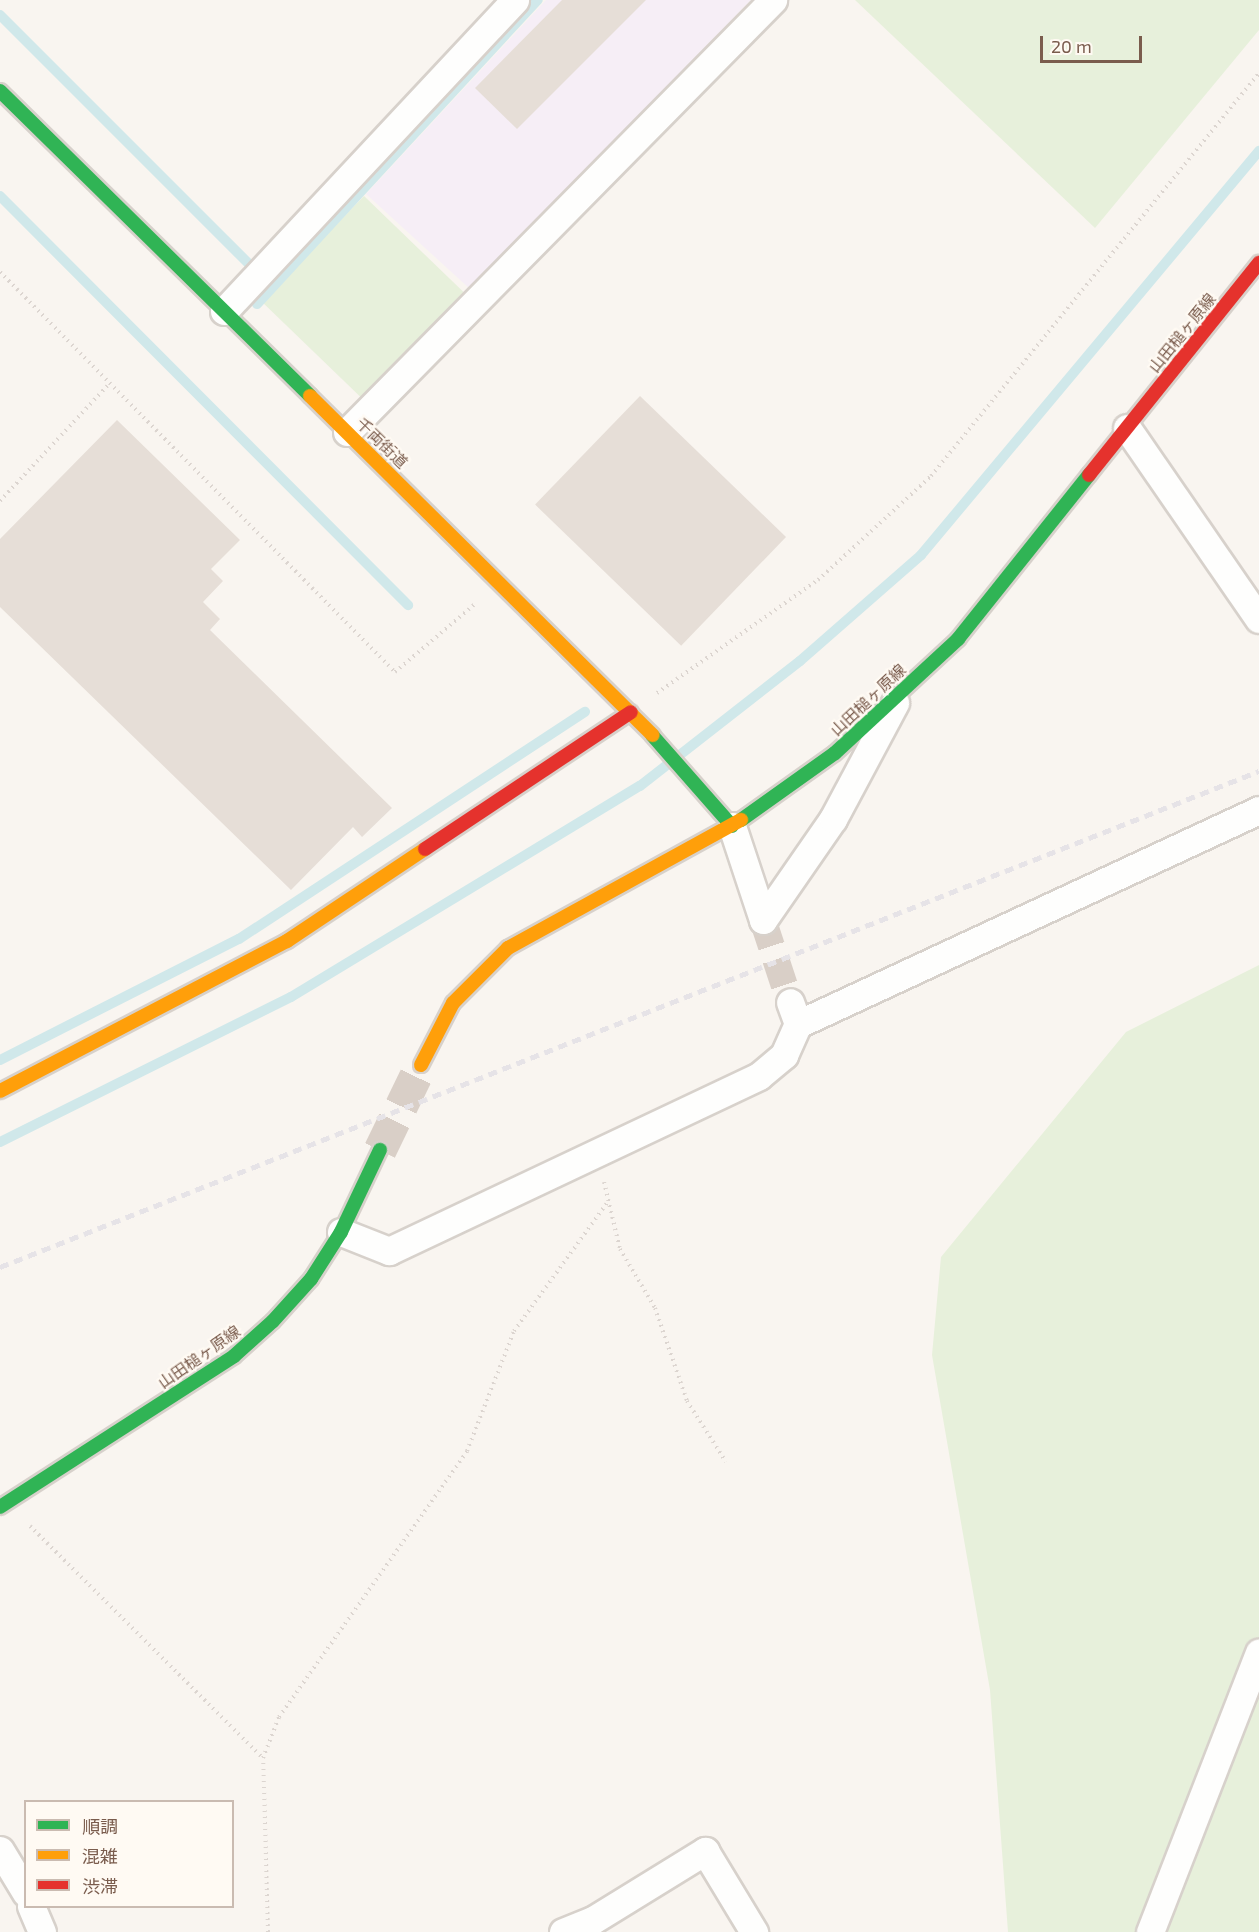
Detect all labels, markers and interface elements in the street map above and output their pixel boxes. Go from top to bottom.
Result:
scale bar [1043,24,1145,62]
text: 20 m [1051,35,1092,57]
street label: 山田槌ヶ原線 [1144,290,1220,376]
street label: 千両街道 [352,414,412,472]
street label: 山田槌ヶ原線 [826,660,910,740]
street label: 山田槌ヶ原線 [154,1322,244,1392]
legend [24,1800,234,1908]
text: 順調 [82,1815,118,1837]
text: 混雑 [82,1845,118,1867]
text: 渋滞 [82,1875,118,1897]

